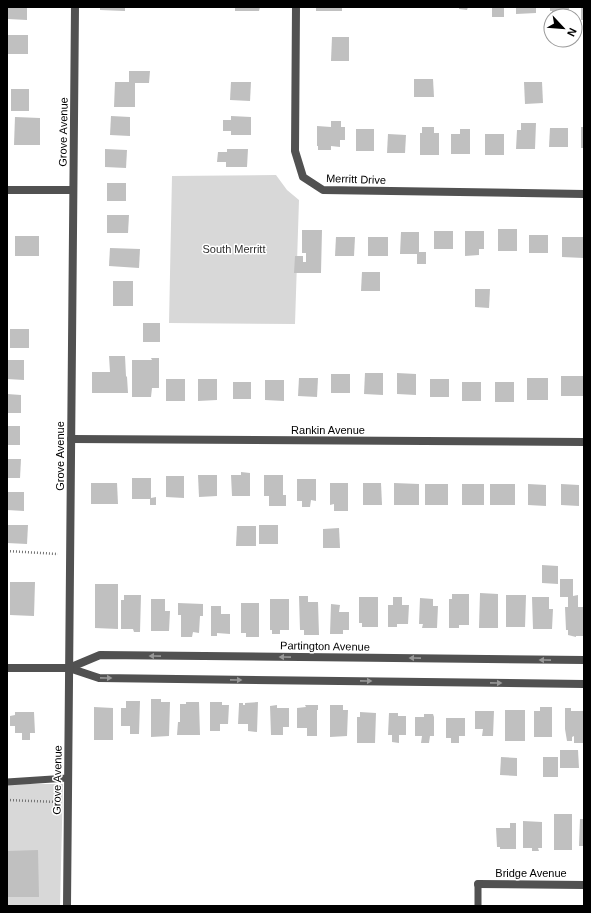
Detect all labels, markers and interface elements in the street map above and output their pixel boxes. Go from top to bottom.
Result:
north arrow [543,8,583,48]
text: N [565,26,579,39]
street label: Grove Avenue [56,97,70,167]
street label: Merritt Drive [326,172,386,186]
park label: South Merritt [203,243,265,255]
street label: Grove Avenue [54,421,66,491]
street label: Rankin Avenue [291,424,365,436]
street label: Partington Avenue [280,639,370,653]
one-way arrow [148,653,161,659]
one-way arrow [278,654,291,660]
one-way arrow [408,655,421,661]
one-way arrow [539,656,551,663]
one-way arrow [100,675,113,681]
one-way arrow [230,677,243,683]
one-way arrow [360,678,372,685]
one-way arrow [490,680,503,686]
street label: Grove Avenue [50,745,64,815]
street label: Bridge Avenue [495,867,567,879]

